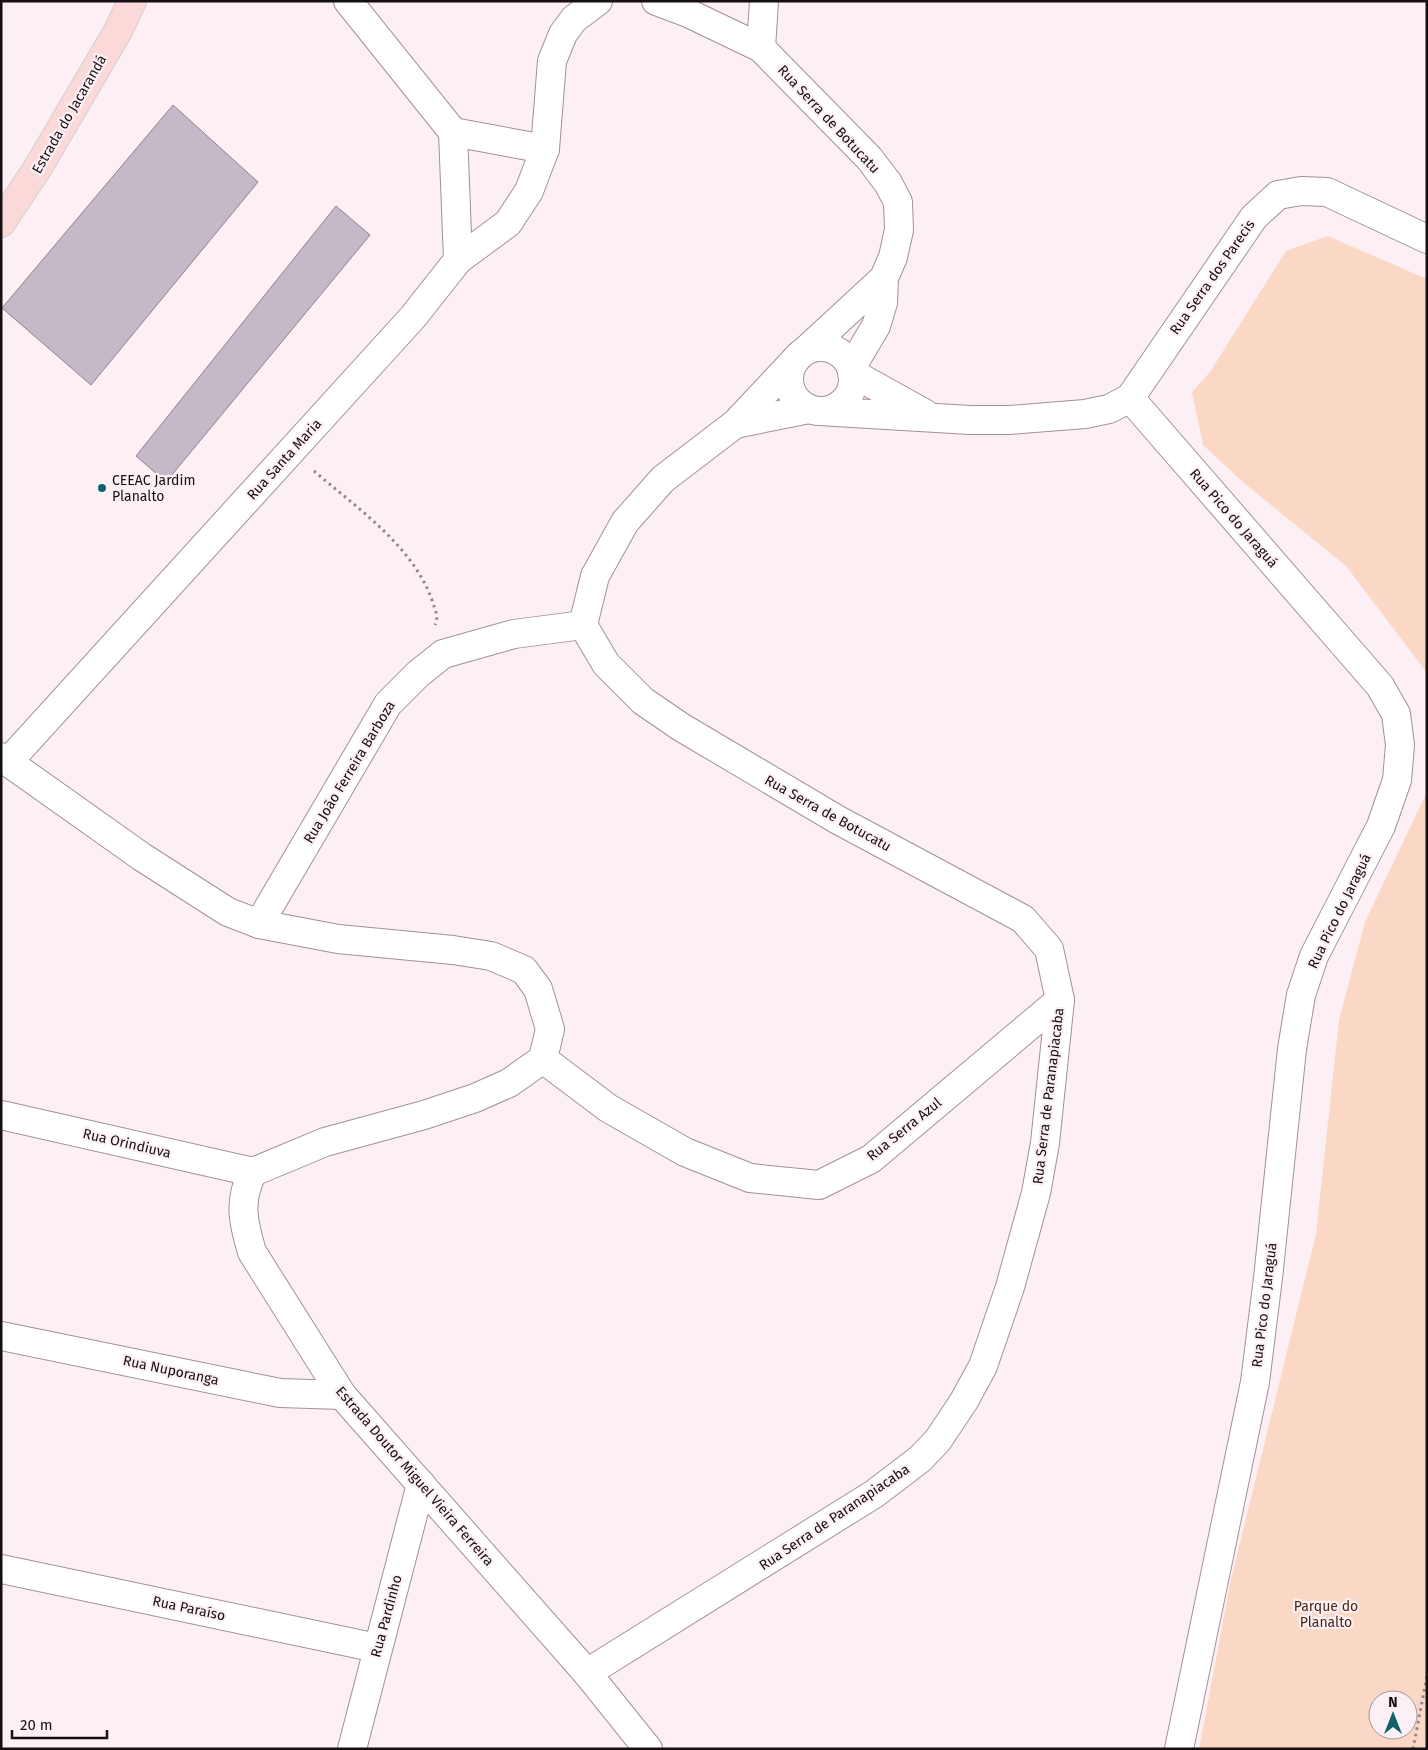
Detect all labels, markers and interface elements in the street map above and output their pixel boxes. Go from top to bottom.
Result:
street label: Estrada do Jacarandá [29,52,110,177]
street label: Rua Serra de Botucatu [774,62,883,177]
street label: Rua Serra dos Parecis [1166,216,1259,338]
street label: Rua Santa Maria [244,415,325,503]
street label: Rua Pico do Jaraguá [1186,465,1281,571]
place label: CEEAC Jardim Planalto [112,472,195,505]
marker: CEEAC Jardim Planalto [96,482,108,494]
street label: Rua João Ferreira Barboza [300,698,399,847]
street label: Rua Serra de Botucatu [762,772,894,855]
street label: Rua Pico do Jaraguá [1304,851,1375,971]
street label: Rua Serra de Paranapiacaba [1029,1007,1068,1185]
street label: Rua Serra Azul [864,1094,945,1165]
street label: Rua Orindiuva [81,1125,173,1162]
street label: Rua Pico do Jaraguá [1248,1242,1281,1369]
street label: Rua Nuporanga [121,1352,220,1389]
street label: Estrada Doutor Miguel Vieira Ferreira [332,1383,497,1570]
street label: Rua Serra de Paranapiacaba [756,1461,913,1574]
street label: Rua Pardinho [367,1573,406,1659]
street label: Rua Paraíso [151,1592,227,1625]
park label: Parque do Planalto [1294,1598,1358,1631]
north arrow [1368,1690,1418,1740]
text: N [1388,1694,1398,1711]
scale bar [12,1708,108,1740]
text: 20 m [20,1716,53,1734]

